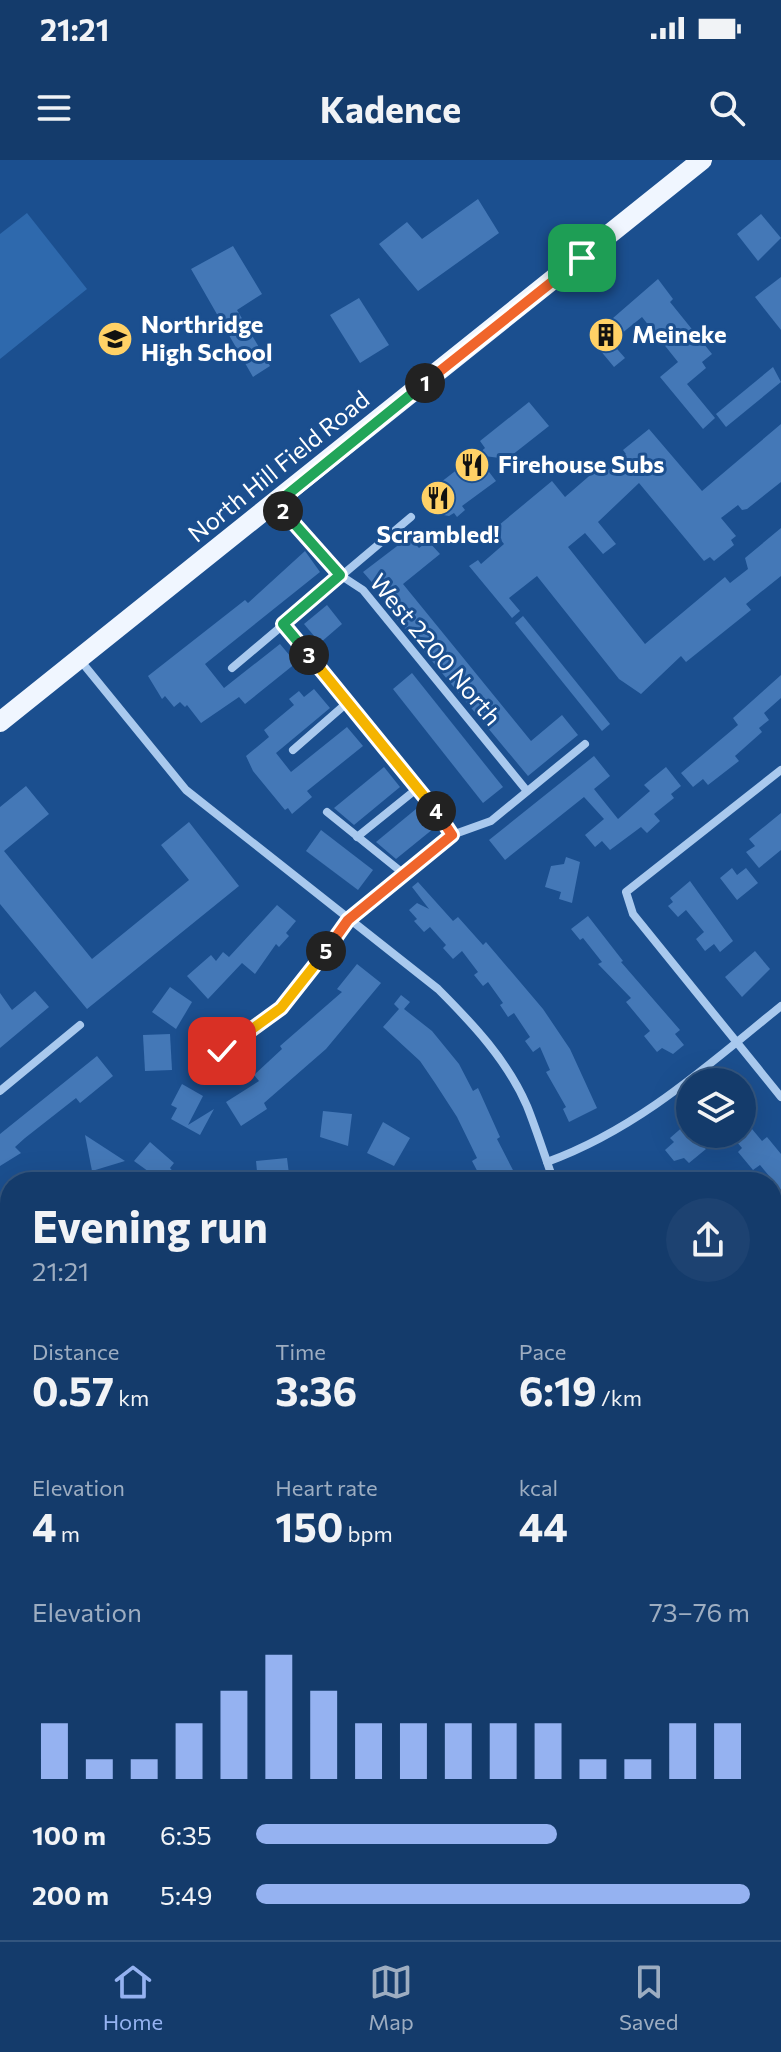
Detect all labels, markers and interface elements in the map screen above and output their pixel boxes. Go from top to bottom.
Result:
text: 21:21 [40,10,109,47]
icon: menu [32,86,76,130]
text: Kadence [320,86,461,130]
icon: search [705,86,749,130]
pin [548,224,616,292]
icon: arrive [560,236,604,280]
place label: Northridge High School [141,309,273,366]
building icon: Meineke [587,316,625,354]
place label: Meineke [632,319,727,348]
school or university icon: Northridge High School [96,320,134,358]
pin: 1 [405,363,445,403]
text: 1 [420,369,430,396]
street label: North Hill Field Road [182,384,374,548]
restaurant icon: Firehouse Subs [453,446,491,484]
place label: Firehouse Subs [498,449,664,478]
restaurant icon: Scrambled! [419,479,457,517]
pin: 2 [263,491,303,531]
text: 2 [277,497,289,524]
place label: Scrambled! [376,519,500,548]
street label: West 2200 North [364,567,508,731]
pin: 3 [289,635,329,675]
text: 3 [303,641,315,668]
pin: 4 [416,791,456,831]
text: 4 [429,797,443,824]
pin: 5 [306,931,346,971]
text: 5 [320,937,332,964]
pin [188,1017,256,1085]
icon: check [200,1029,244,1073]
map controls [676,1068,756,1148]
button: layers [676,1068,756,1148]
text: Evening run [32,1198,268,1252]
button: share [666,1198,750,1282]
text: 21:21 [32,1255,89,1286]
text: Distance [32,1338,119,1365]
text: Time [275,1338,326,1365]
text: Pace [519,1338,566,1365]
text: 0.57 [32,1365,114,1414]
text: 3:36 [275,1365,357,1414]
text: 6:19 [519,1365,597,1414]
text: km [114,1384,149,1411]
text: /km [597,1384,642,1411]
text: Elevation [32,1474,125,1501]
text: Heart rate [275,1474,378,1501]
text: kcal [519,1474,558,1501]
text: 4 [32,1501,57,1550]
text: 150 [275,1501,343,1550]
text: 44 [519,1501,568,1550]
text: m [57,1520,80,1547]
text: bpm [343,1520,393,1547]
text: Elevation [32,1596,142,1627]
text: 73–76 m [649,1596,750,1627]
text: 100 m [32,1819,106,1850]
text: 6:35 [160,1819,212,1850]
text: 200 m [32,1879,109,1910]
text: 5:49 [160,1879,212,1910]
tab: Home [103,1960,163,2035]
tab: Map [368,1960,414,2035]
tab: Saved [619,1960,678,2035]

